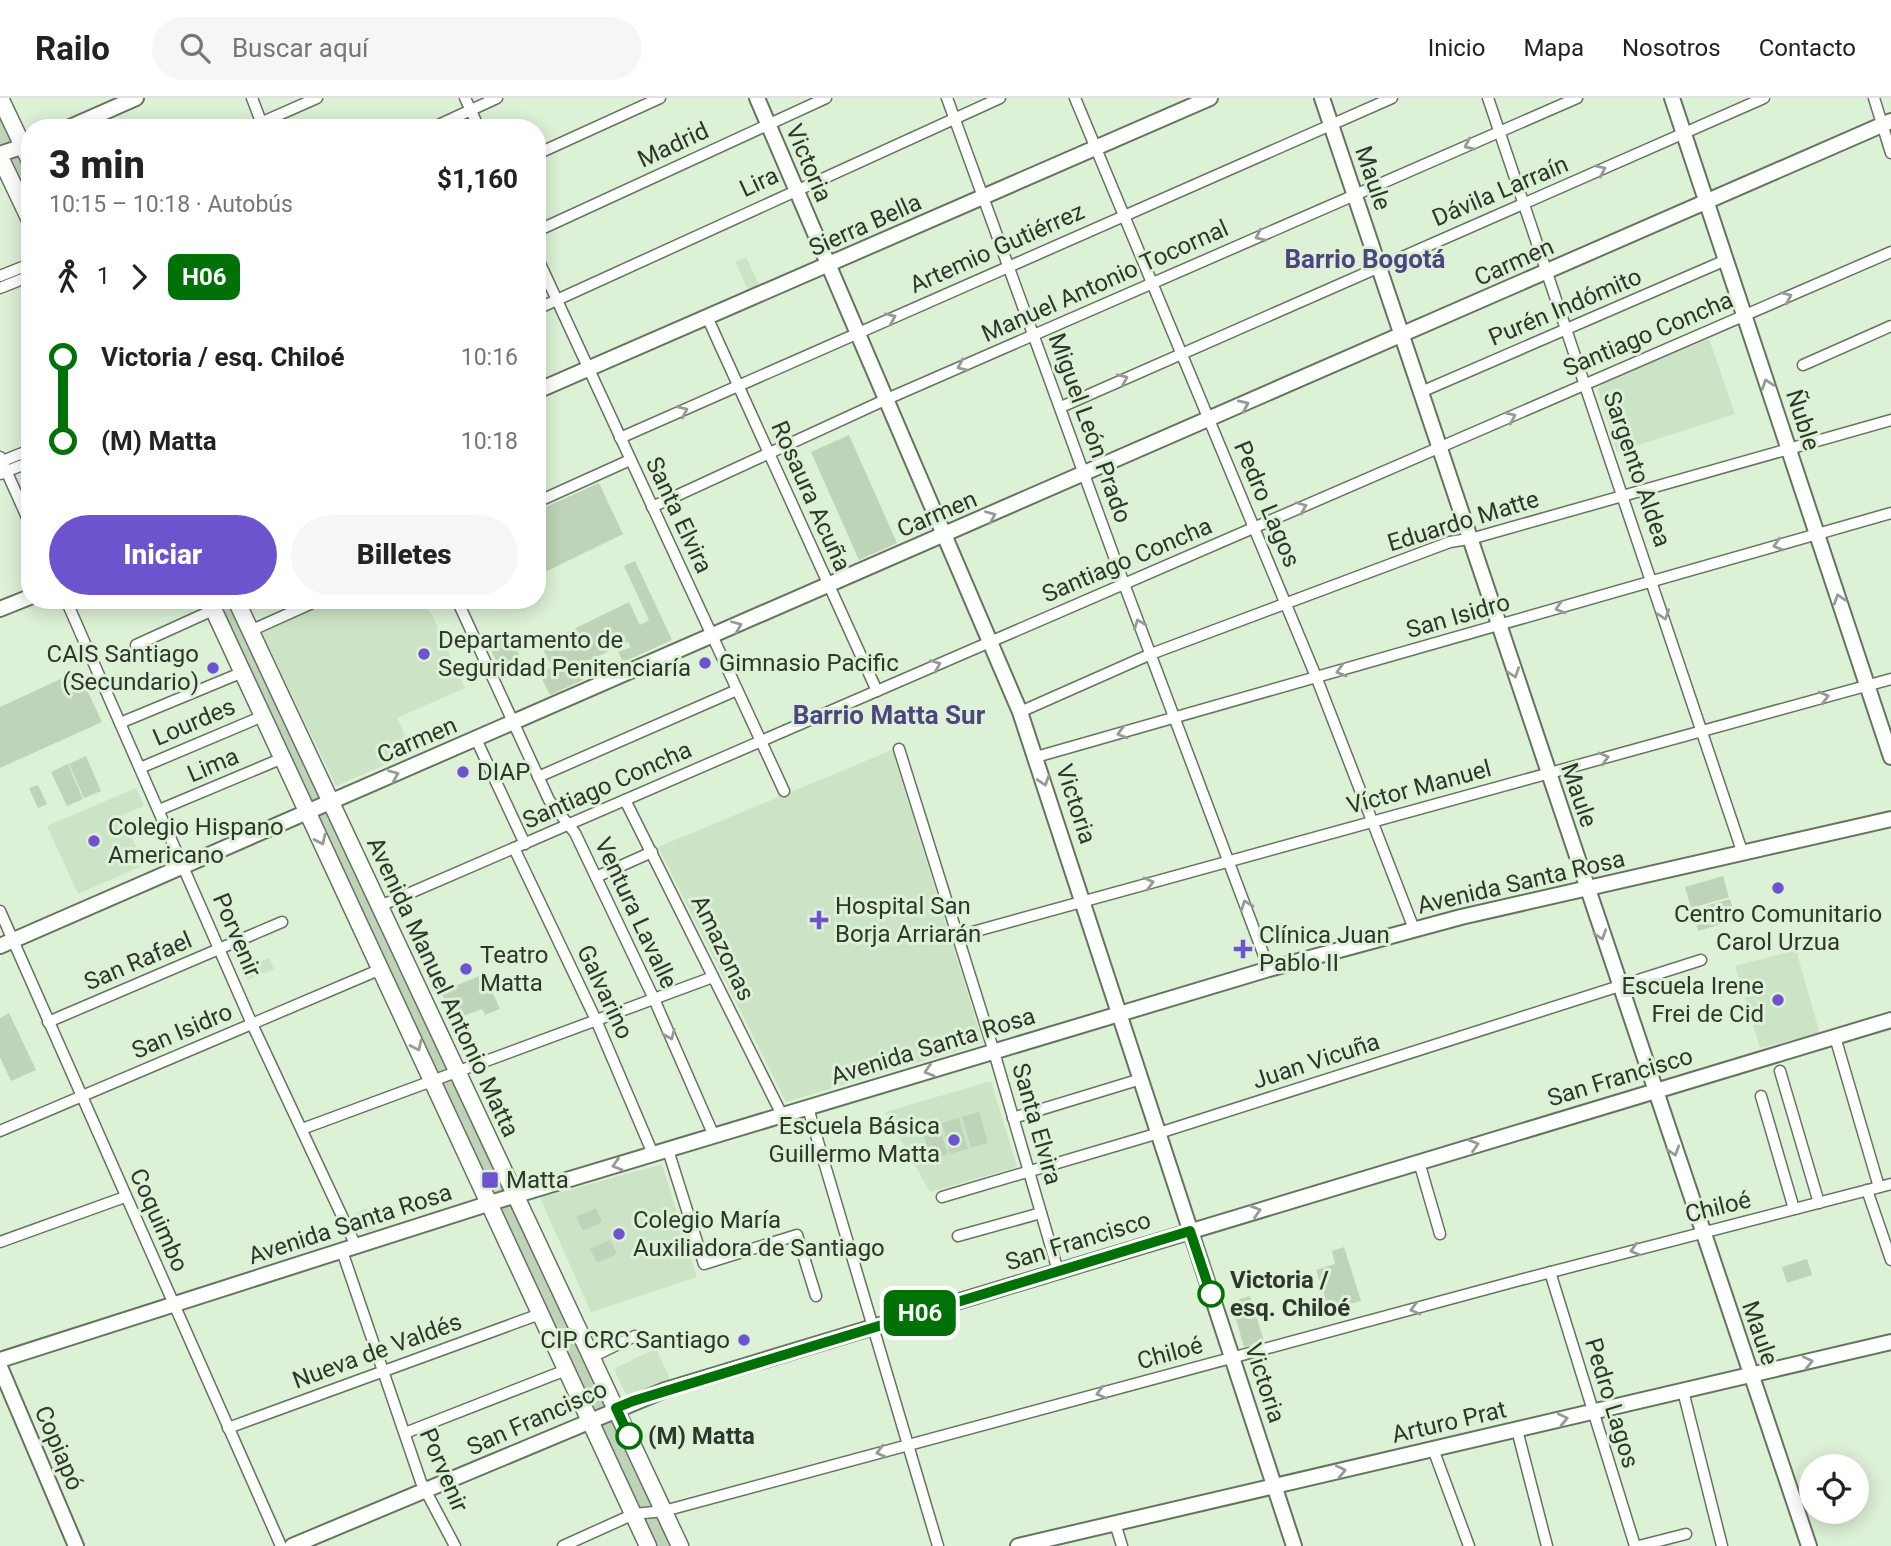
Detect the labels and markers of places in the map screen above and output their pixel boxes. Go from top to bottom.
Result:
place label: Departamento de Seguridad Penitenciaría [438,626,691,682]
place label: CAIS Santiago (Secundario) [47,640,199,696]
marker: Departamento de Seguridad Penitenciaría [416,646,432,662]
place label: Gimnasio Pacific [719,649,899,677]
marker: Gimnasio Pacific [697,655,713,671]
marker: CAIS Santiago (Secundario) [205,660,221,676]
place label: DIAP [477,758,530,786]
marker: DIAP [455,764,471,780]
place label: Colegio Hispano Americano [108,813,284,869]
marker: Colegio Hispano Americano [86,833,102,849]
marker: Centro Comunitario Carol Urzua [1770,880,1786,896]
place label: Hospital San Borja Arriarán [835,892,981,948]
place label: Centro Comunitario Carol Urzua [1674,900,1882,956]
marker: Hospital San Borja Arriarán [809,910,829,930]
place label: Clínica Juan Pablo II [1259,921,1390,977]
marker: Clínica Juan Pablo II [1233,939,1253,959]
place label: Teatro Matta [480,941,548,997]
marker: Teatro Matta [458,961,474,977]
place label: Escuela Irene Frei de Cid [1621,972,1764,1028]
marker: Escuela Irene Frei de Cid [1770,992,1786,1008]
place label: Escuela Básica Guillermo Matta [769,1112,940,1168]
marker: Escuela Básica Guillermo Matta [946,1132,962,1148]
place label: Matta [506,1166,569,1194]
marker: Matta [480,1170,500,1190]
place label: Colegio María Auxiliadora de Santiago [633,1206,885,1262]
marker: Colegio María Auxiliadora de Santiago [611,1226,627,1242]
place label: Victoria / esq. Chiloé [1230,1266,1350,1322]
marker: Victoria / esq. Chiloé [1198,1281,1224,1307]
place label: CIP CRC Santiago [540,1326,730,1354]
marker: CIP CRC Santiago [736,1332,752,1348]
place label: (M) Matta [648,1422,755,1450]
marker: (M) Matta [616,1423,642,1449]

